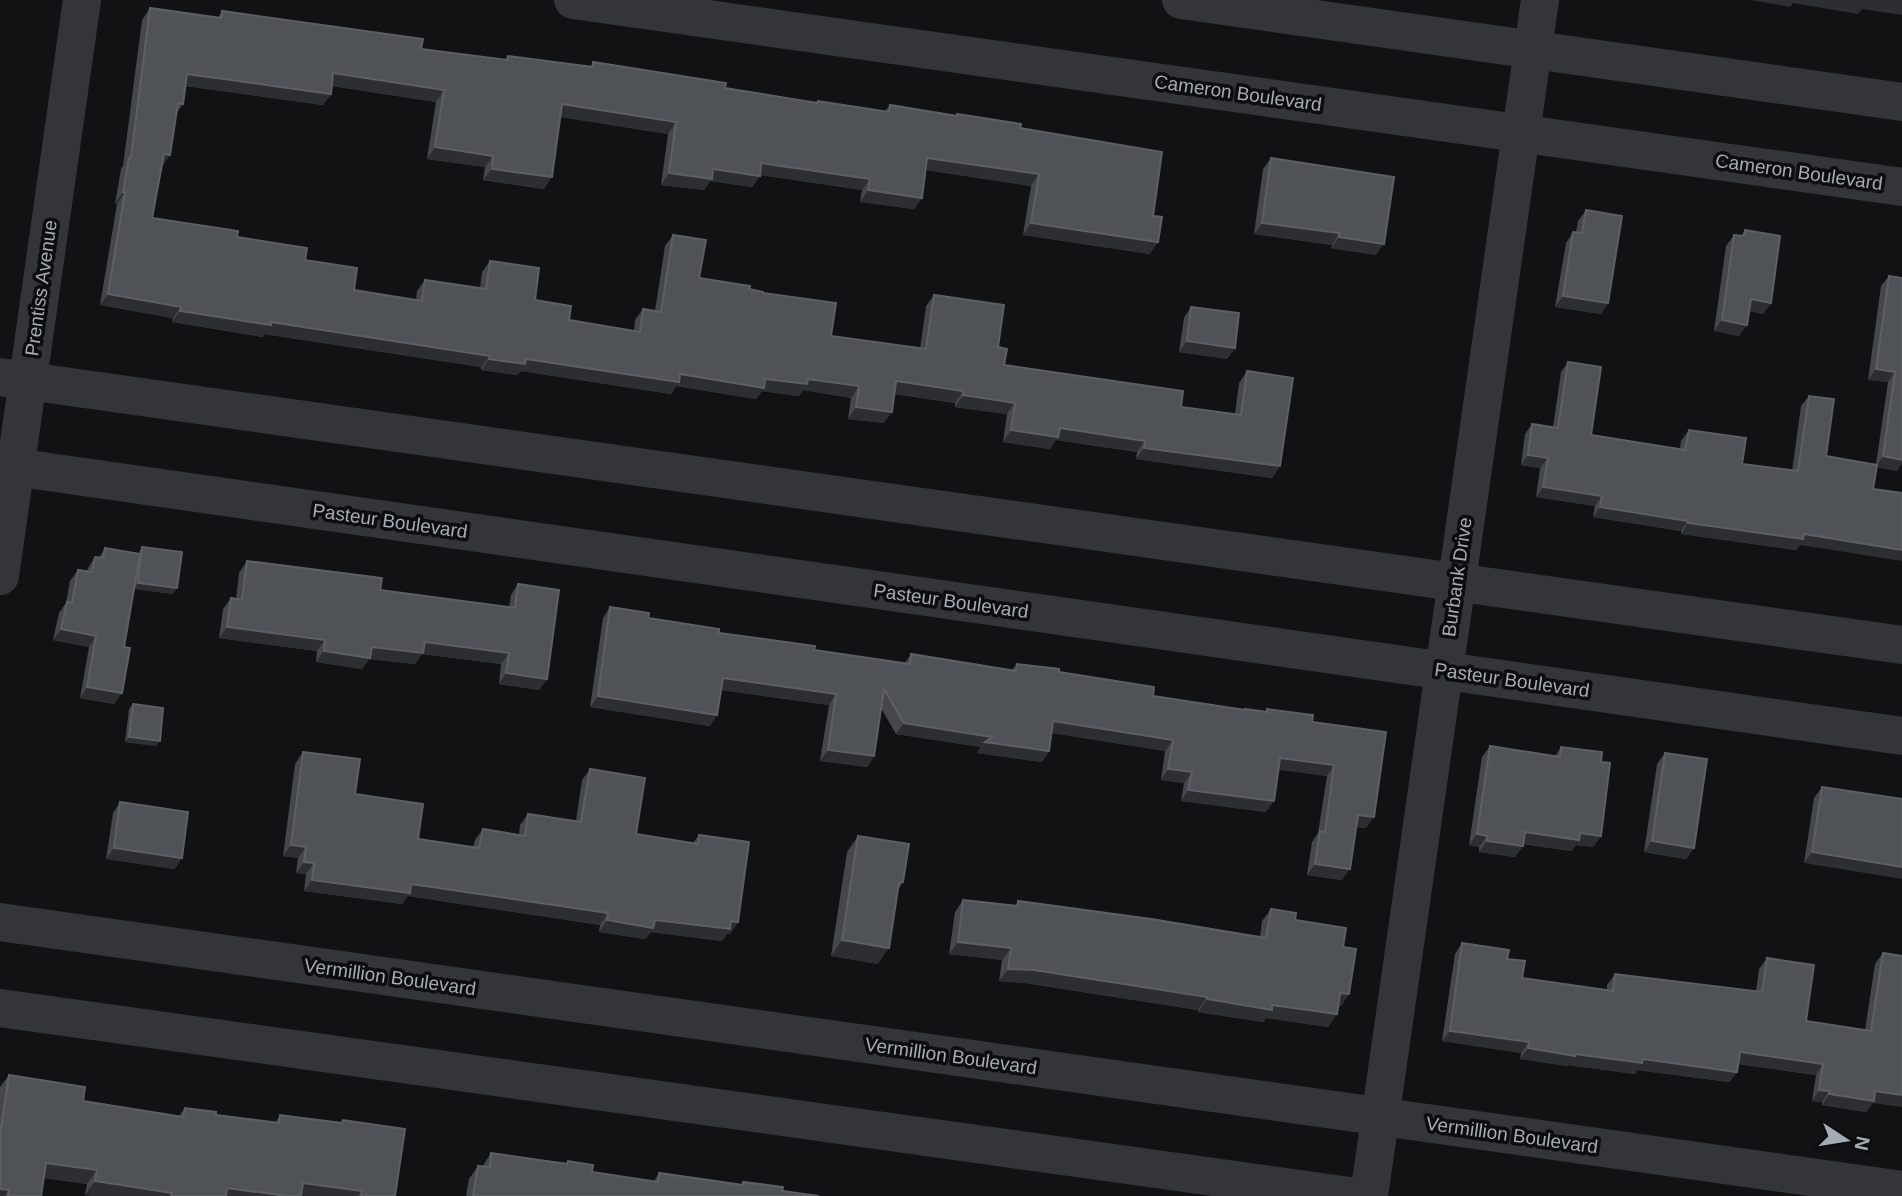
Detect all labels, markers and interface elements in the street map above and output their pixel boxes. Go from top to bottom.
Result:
street label: Cameron Boulevard [1153,71,1323,115]
street label: Cameron Boulevard [1714,150,1884,194]
street label: Prentiss Avenue [21,219,61,357]
street label: Pasteur Boulevard [311,500,469,542]
street label: Burbank Drive [1438,516,1476,638]
street label: Pasteur Boulevard [872,580,1030,622]
street label: Pasteur Boulevard [1433,659,1591,701]
street label: Vermillion Boulevard [303,955,477,999]
street label: Vermillion Boulevard [864,1034,1038,1078]
north arrow [1811,1105,1881,1175]
street label: Vermillion Boulevard [1425,1113,1599,1157]
text: N [1850,1135,1874,1152]

